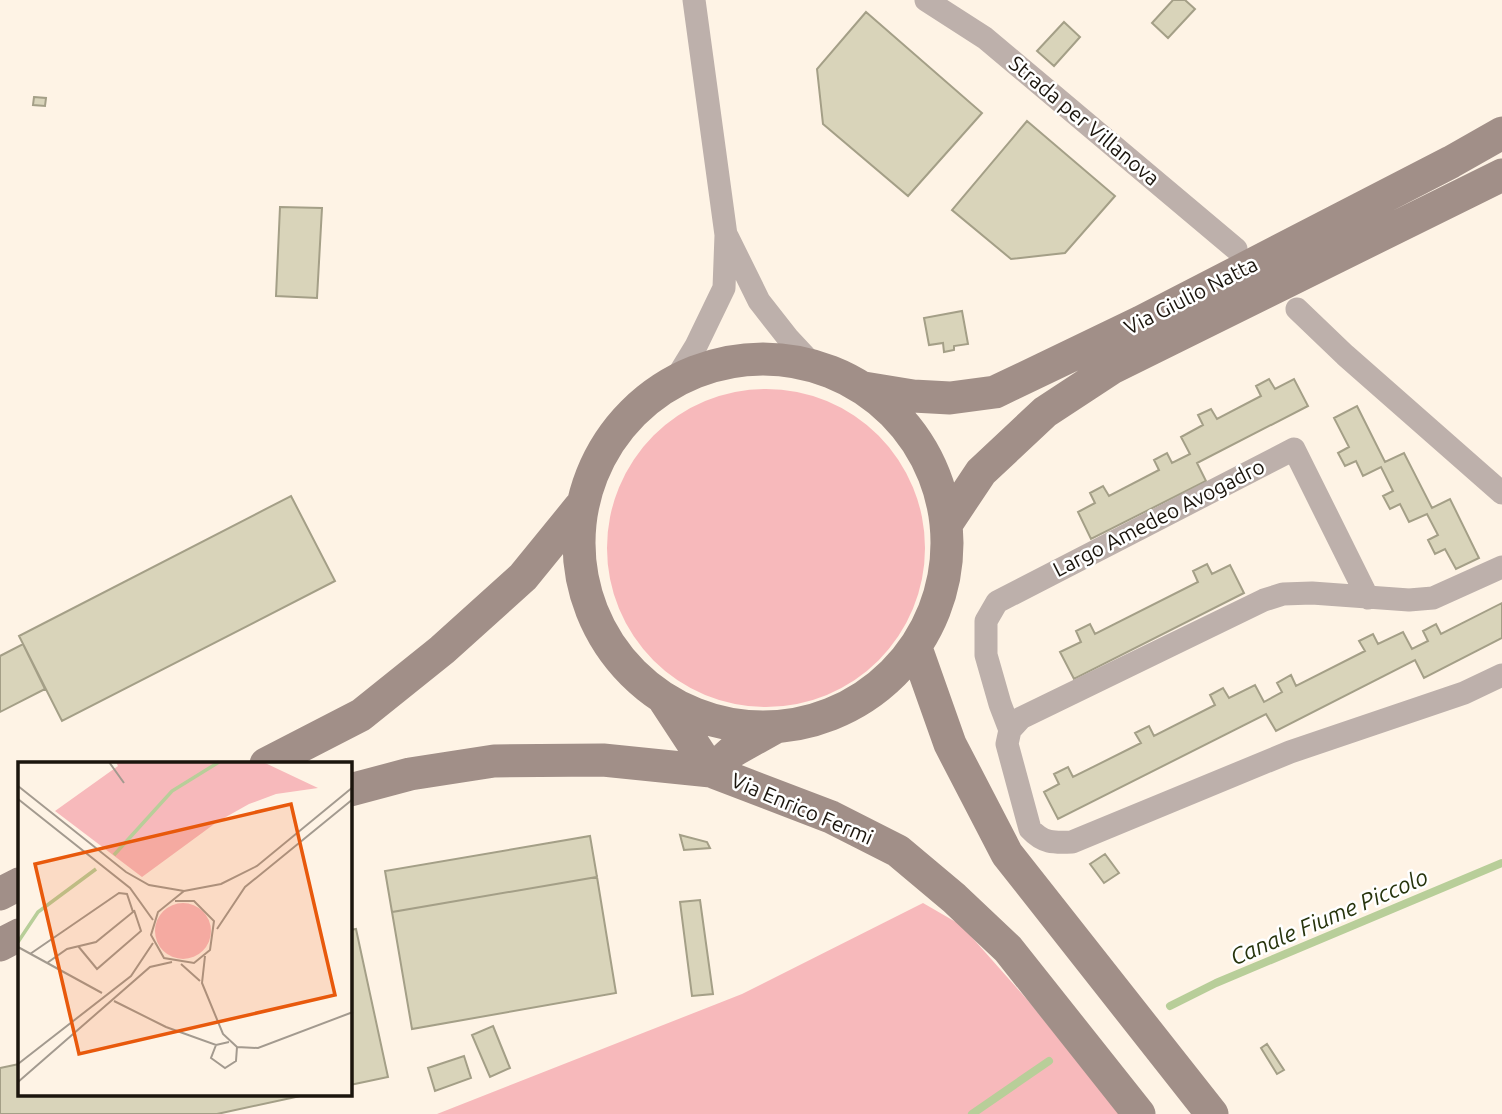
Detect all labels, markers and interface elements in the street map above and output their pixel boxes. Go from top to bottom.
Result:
street label: Strada per Villanova [1005,50,1165,190]
street label: Via Giulio Natta [1120,251,1261,339]
street label: Largo Amedeo Avogadro [1049,453,1268,581]
inset map [18,762,352,1096]
street label: Via Enrico Fermi [728,767,877,849]
water label: Canale Fiume Piccolo [1226,864,1431,970]

